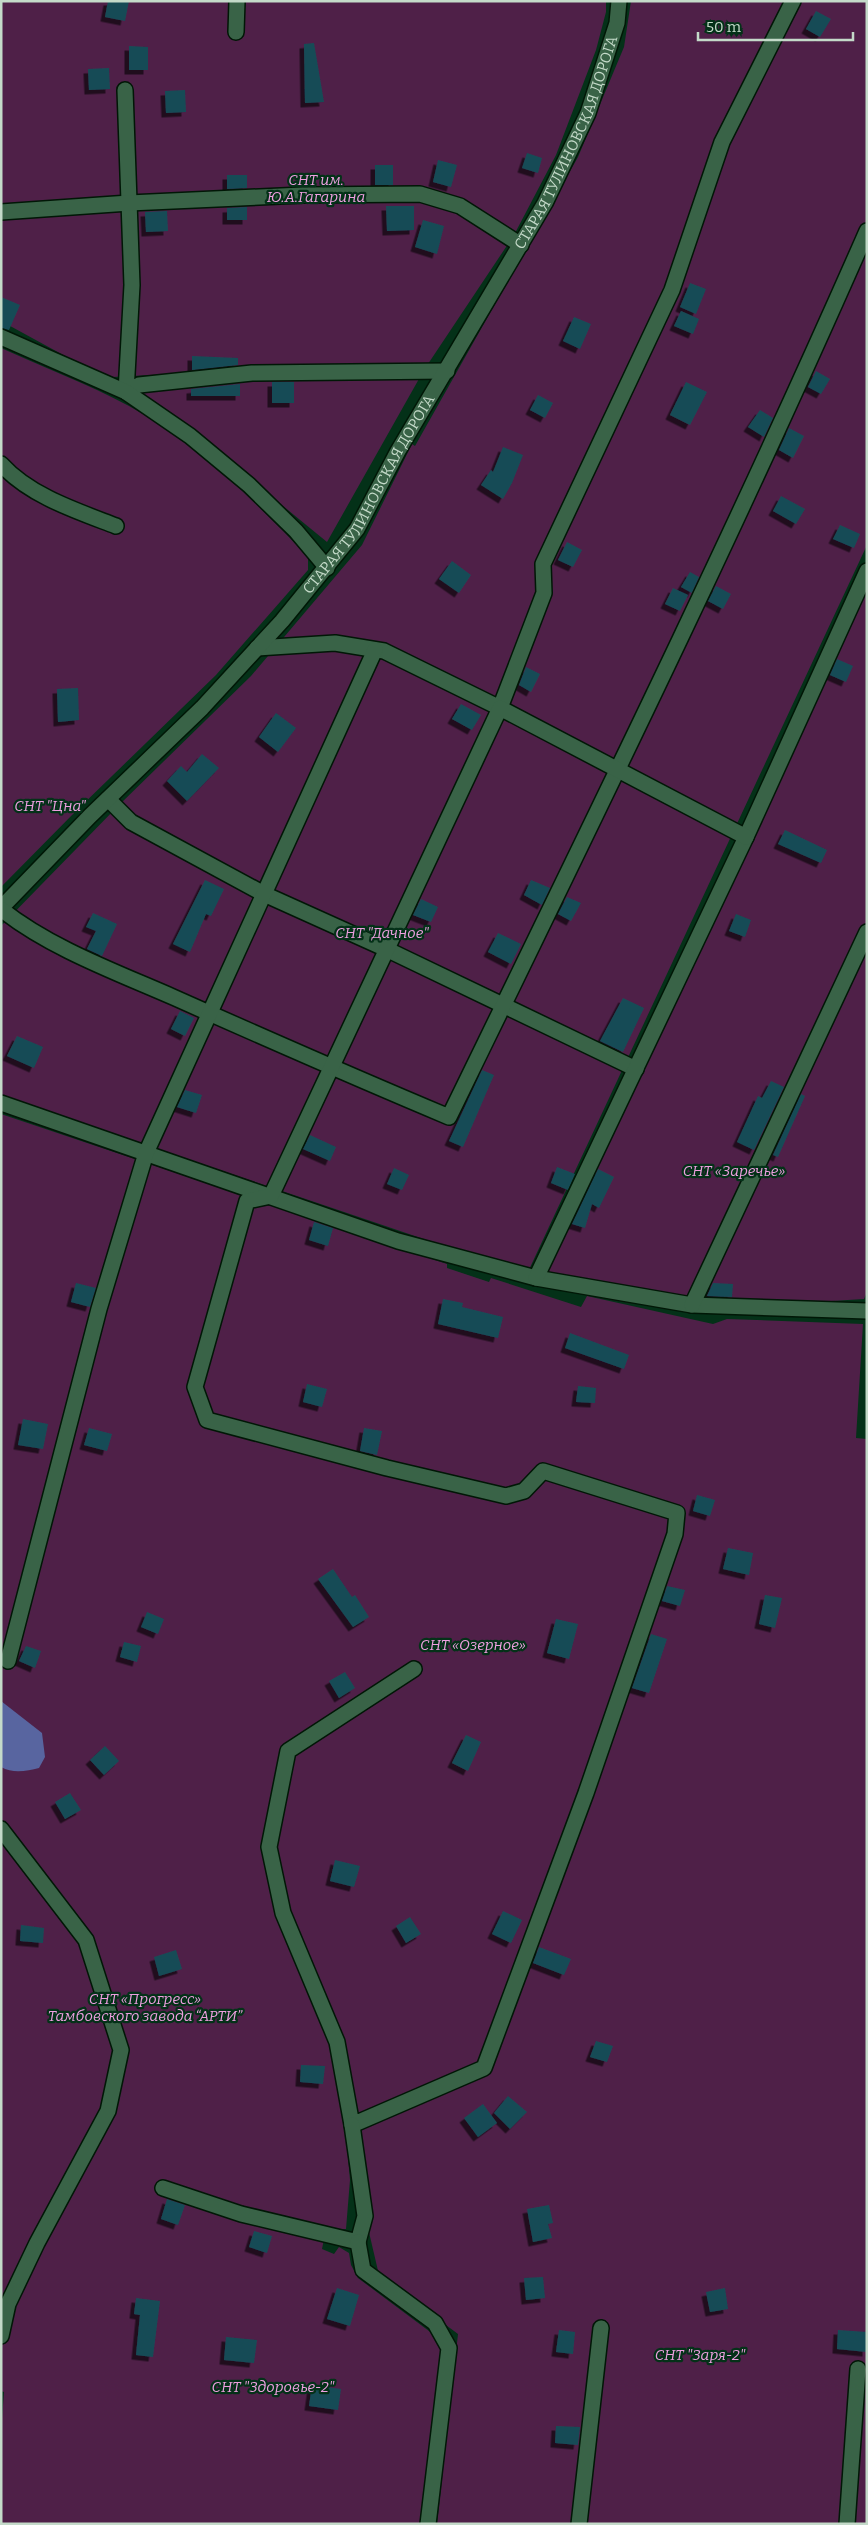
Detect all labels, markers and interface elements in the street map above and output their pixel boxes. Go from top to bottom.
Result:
scale bar [698,10,853,42]
text: 50 m [706,18,742,36]
street label: СТАРАЯ ТУЛИНОВСКАЯ ДОРОГА [511,33,621,253]
park label: СНТ им. Ю.А.Гагарина [267,171,365,206]
street label: СТАРАЯ ТУЛИНОВСКАЯ ДОРОГА [299,391,438,597]
park label: СНТ "Цна" [14,797,86,815]
park label: СНТ "Дачное" [335,924,429,942]
park label: СНТ «Заречье» [683,1162,785,1180]
park label: СНТ «Озерное» [420,1636,526,1654]
park label: СНТ «Прогресс» Тамбовского завода “АРТИ” [48,1990,243,2025]
park label: СНТ "Заря-2" [655,2346,746,2364]
park label: СНТ "Здоровье-2" [212,2378,335,2396]

